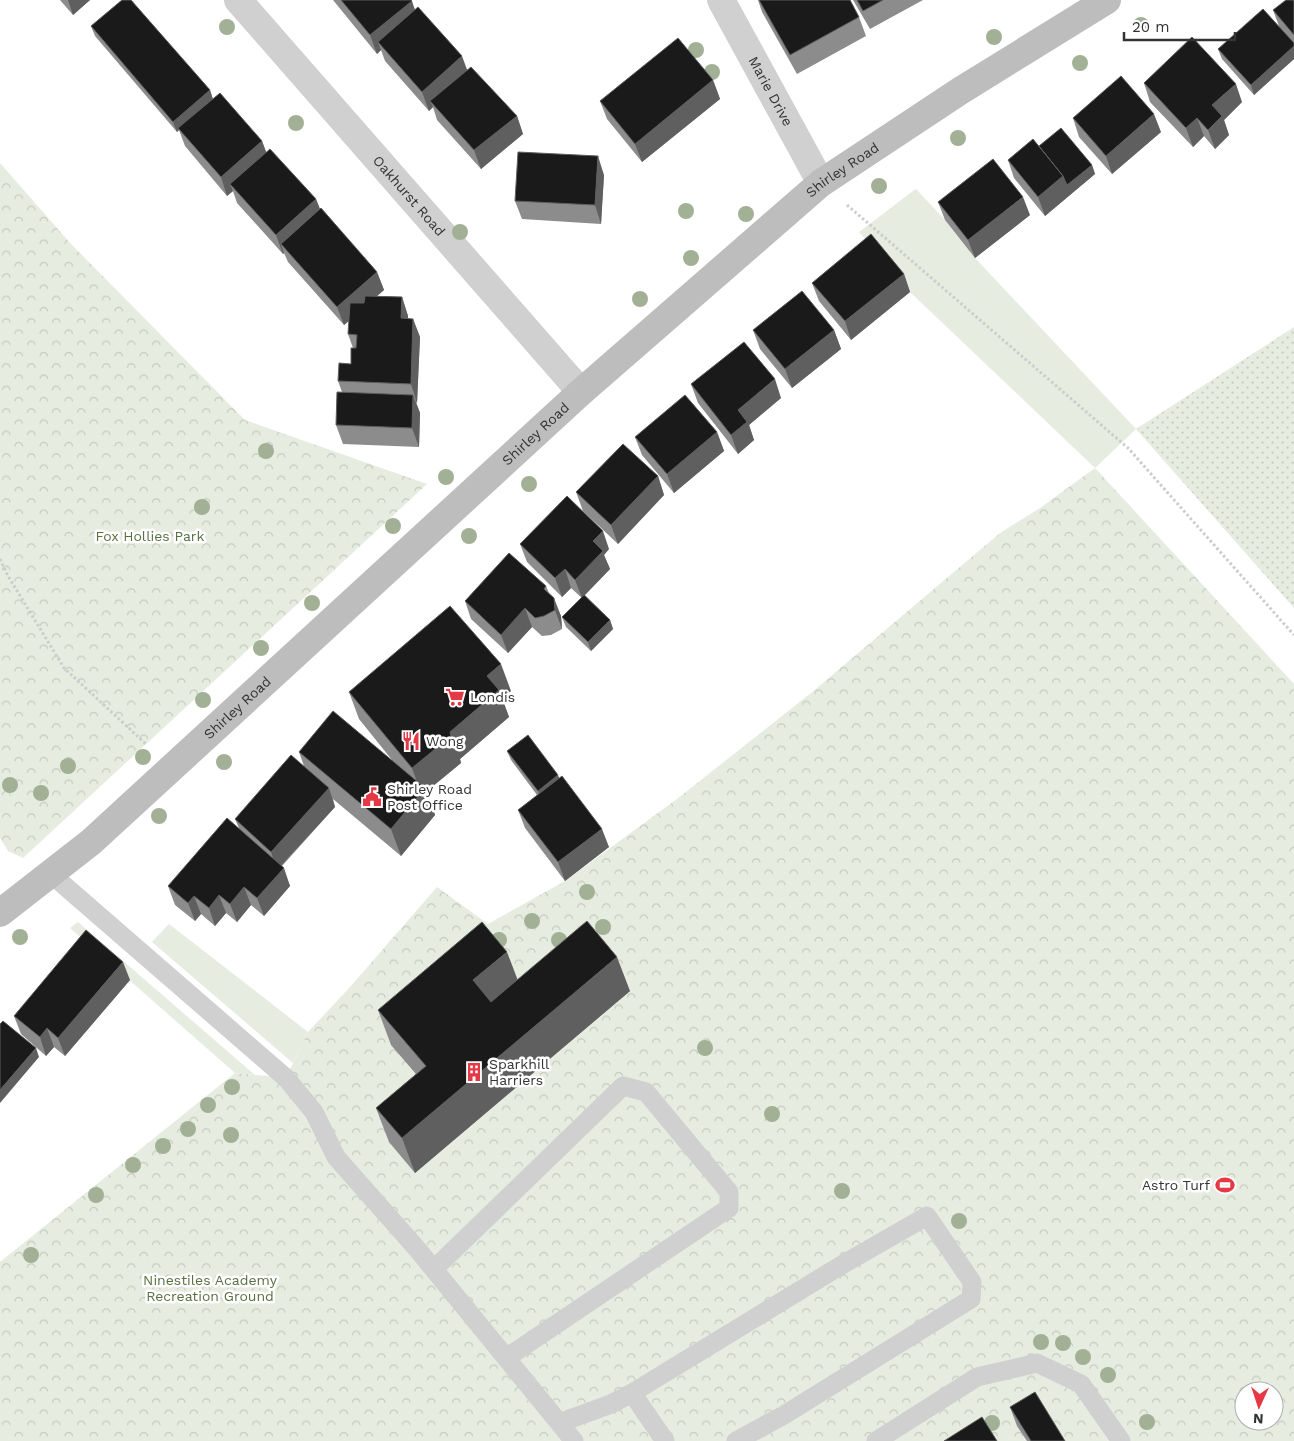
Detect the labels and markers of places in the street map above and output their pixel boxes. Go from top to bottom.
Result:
supermarket icon: Londis [444,686,466,708]
place label: Londis [470,689,515,705]
restaurant icon: Wong [400,730,422,752]
place label: Wong [426,733,464,749]
place label: Shirley Road Post Office [387,781,472,813]
public building icon: Shirley Road Post Office [361,786,383,808]
place label: Sparkhill Harriers [489,1056,550,1088]
building icon: Sparkhill Harriers [463,1061,485,1083]
sports icon: Astro Turf [1214,1174,1236,1196]
place label: Astro Turf [1142,1177,1210,1193]

